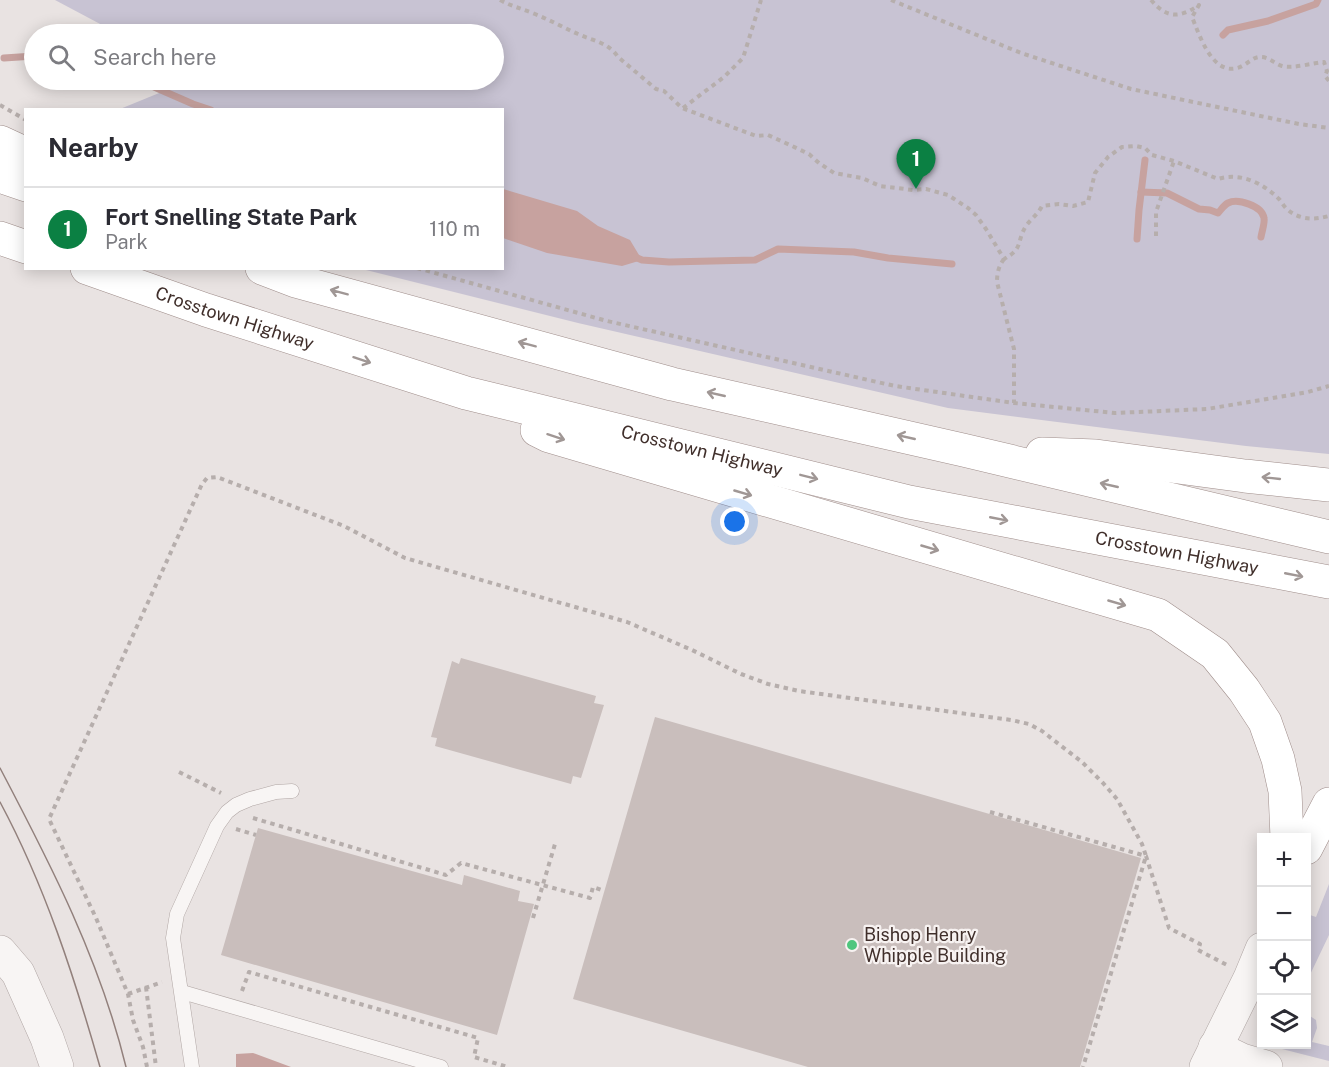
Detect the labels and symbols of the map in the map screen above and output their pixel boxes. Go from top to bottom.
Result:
pin: 1 [896,140,936,189]
street label: Crosstown Highway [153,282,317,354]
one-way arrow [330,286,349,298]
one-way arrow [518,338,537,349]
one-way arrow [352,355,371,366]
one-way arrow [707,387,726,399]
street label: Crosstown Highway [619,421,785,481]
one-way arrow [897,431,916,442]
one-way arrow [546,433,565,444]
one-way arrow [799,472,818,484]
one-way arrow [1261,473,1281,484]
one-way arrow [1100,479,1119,490]
one-way arrow [733,488,752,499]
your location [720,507,749,536]
one-way arrow [989,514,1008,525]
street label: Crosstown Highway [1094,527,1261,578]
one-way arrow [920,543,939,554]
one-way arrow [1283,570,1303,581]
one-way arrow [1107,598,1126,609]
place label: Bishop Henry Whipple Building [864,924,1006,966]
marker: Bishop Henry Whipple Building [845,938,859,952]

